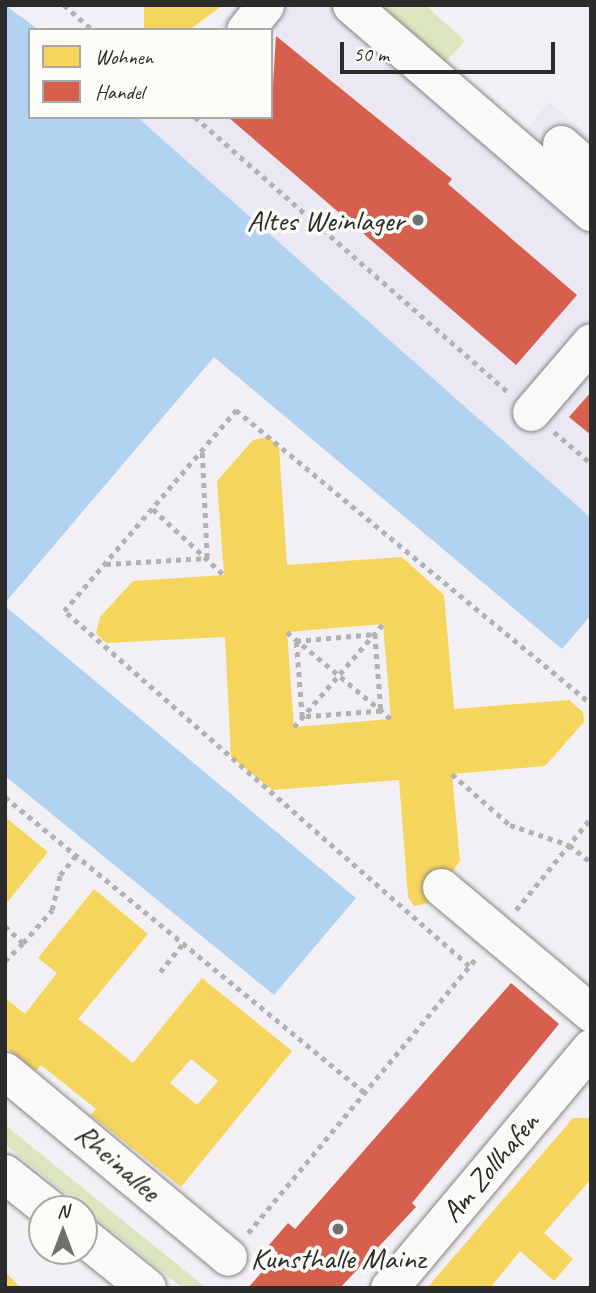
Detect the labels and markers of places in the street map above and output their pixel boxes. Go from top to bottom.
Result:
place label: Altes Weinlager [247,202,404,238]
marker: Altes Weinlager [410,212,426,228]
marker: Kunsthalle Mainz [330,1221,346,1237]
place label: Kunsthalle Mainz [251,1240,425,1276]

